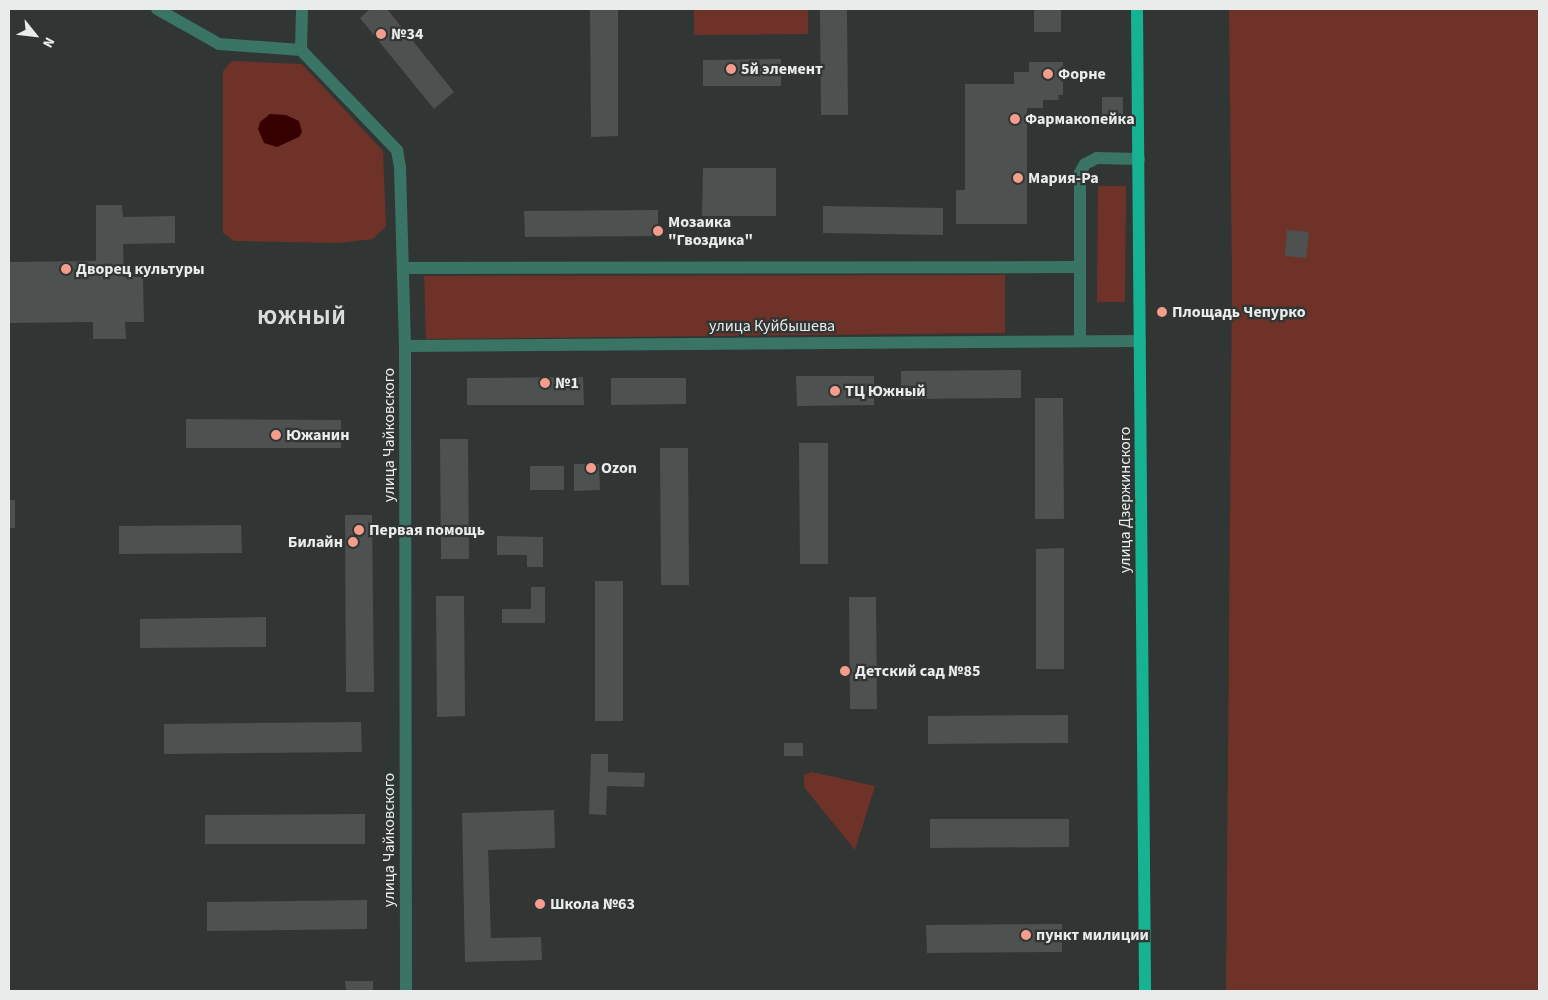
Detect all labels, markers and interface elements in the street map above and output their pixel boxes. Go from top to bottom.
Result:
north arrow [10,10,60,60]
place label: №34 [391,24,423,44]
marker: №34 [375,28,387,40]
text: N [37,33,59,51]
place label: 5й элемент [741,59,823,79]
marker: 5й элемент [725,63,737,75]
place label: Форне [1058,64,1106,84]
marker: Форне [1042,68,1054,80]
place label: Фармакопейка [1025,109,1135,129]
marker: Фармакопейка [1009,113,1021,125]
place label: Мария-Ра [1028,168,1099,188]
marker: Мария-Ра [1012,172,1024,184]
place label: Мозаика "Гвоздика" [668,212,753,250]
marker: Мозаика "Гвоздика" [652,225,664,237]
place label: Дворец культуры [76,259,205,279]
marker: Дворец культуры [60,263,72,275]
place label: Площадь Чепурко [1172,302,1306,322]
district label: ЮЖНЫЙ [257,304,347,330]
marker: Площадь Чепурко [1156,306,1168,318]
street label: улица Куйбышева [709,316,835,336]
street label: улица Чайковского [379,368,399,502]
place label: №1 [555,373,579,393]
marker: №1 [539,377,551,389]
place label: ТЦ Южный [845,381,926,401]
marker: ТЦ Южный [829,385,841,397]
place label: Южанин [286,425,350,445]
street label: улица Дзержинского [1115,427,1135,573]
marker: Южанин [270,429,282,441]
place label: Ozon [601,458,637,478]
marker: Ozon [585,462,597,474]
place label: Первая помощь [369,520,485,540]
marker: Первая помощь [353,524,365,536]
place label: Билайн [288,532,343,552]
marker: Билайн [347,536,359,548]
place label: Детский сад №85 [855,661,980,681]
marker: Детский сад №85 [839,665,851,677]
street label: улица Чайковского [379,773,399,907]
place label: Школа №63 [550,894,635,914]
marker: Школа №63 [534,898,546,910]
place label: пункт милиции [1036,925,1149,945]
marker: пункт милиции [1020,929,1032,941]

